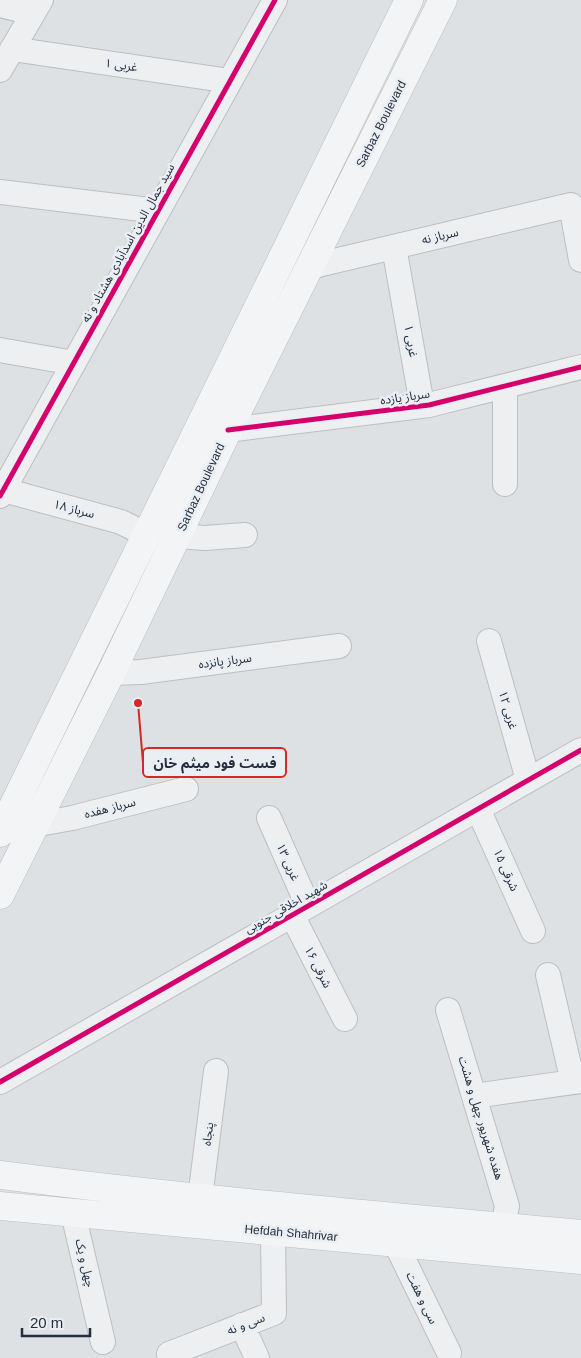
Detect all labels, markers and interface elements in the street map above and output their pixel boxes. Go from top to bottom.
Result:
street label: غربی ۱ [104,56,138,74]
street label: Sarbaz Boulevard [353,78,409,170]
street label: سید جمال الدین اسدآبادی هشتاد و نه [78,161,178,325]
street label: سرباز نه [420,225,460,247]
street label: غربی ۱ [401,324,421,358]
street label: سرباز یازده [379,387,431,407]
street label: Sarbaz Boulevard [174,441,228,533]
street label: سرباز ۱۸ [52,497,96,521]
street label: سرباز پانزده [198,651,253,672]
street label: غربی ۱۲ [496,689,520,731]
callout: فست فود میثم خان [143,748,286,777]
text: فست فود میثم خان [153,755,277,774]
street label: سرباز هفده [83,795,137,821]
street label: غربی ۱۳ [274,841,302,883]
street label: شرقی ۱۵ [490,847,522,893]
street label: شهید اخلاقی جنوبی [242,878,330,936]
street label: شرقی ۱۶ [302,944,334,990]
street label: هفده شهریور چهل و هشت [455,1055,507,1182]
street label: پنجاه [200,1121,217,1147]
street label: Hefdah Shahrivar [244,1222,338,1244]
street label: چهل و یک [72,1237,97,1289]
street label: سی و هفت [403,1270,441,1326]
scale bar [22,1306,90,1338]
street label: سی و نه [225,1310,267,1338]
text: 20 m [30,1314,63,1331]

